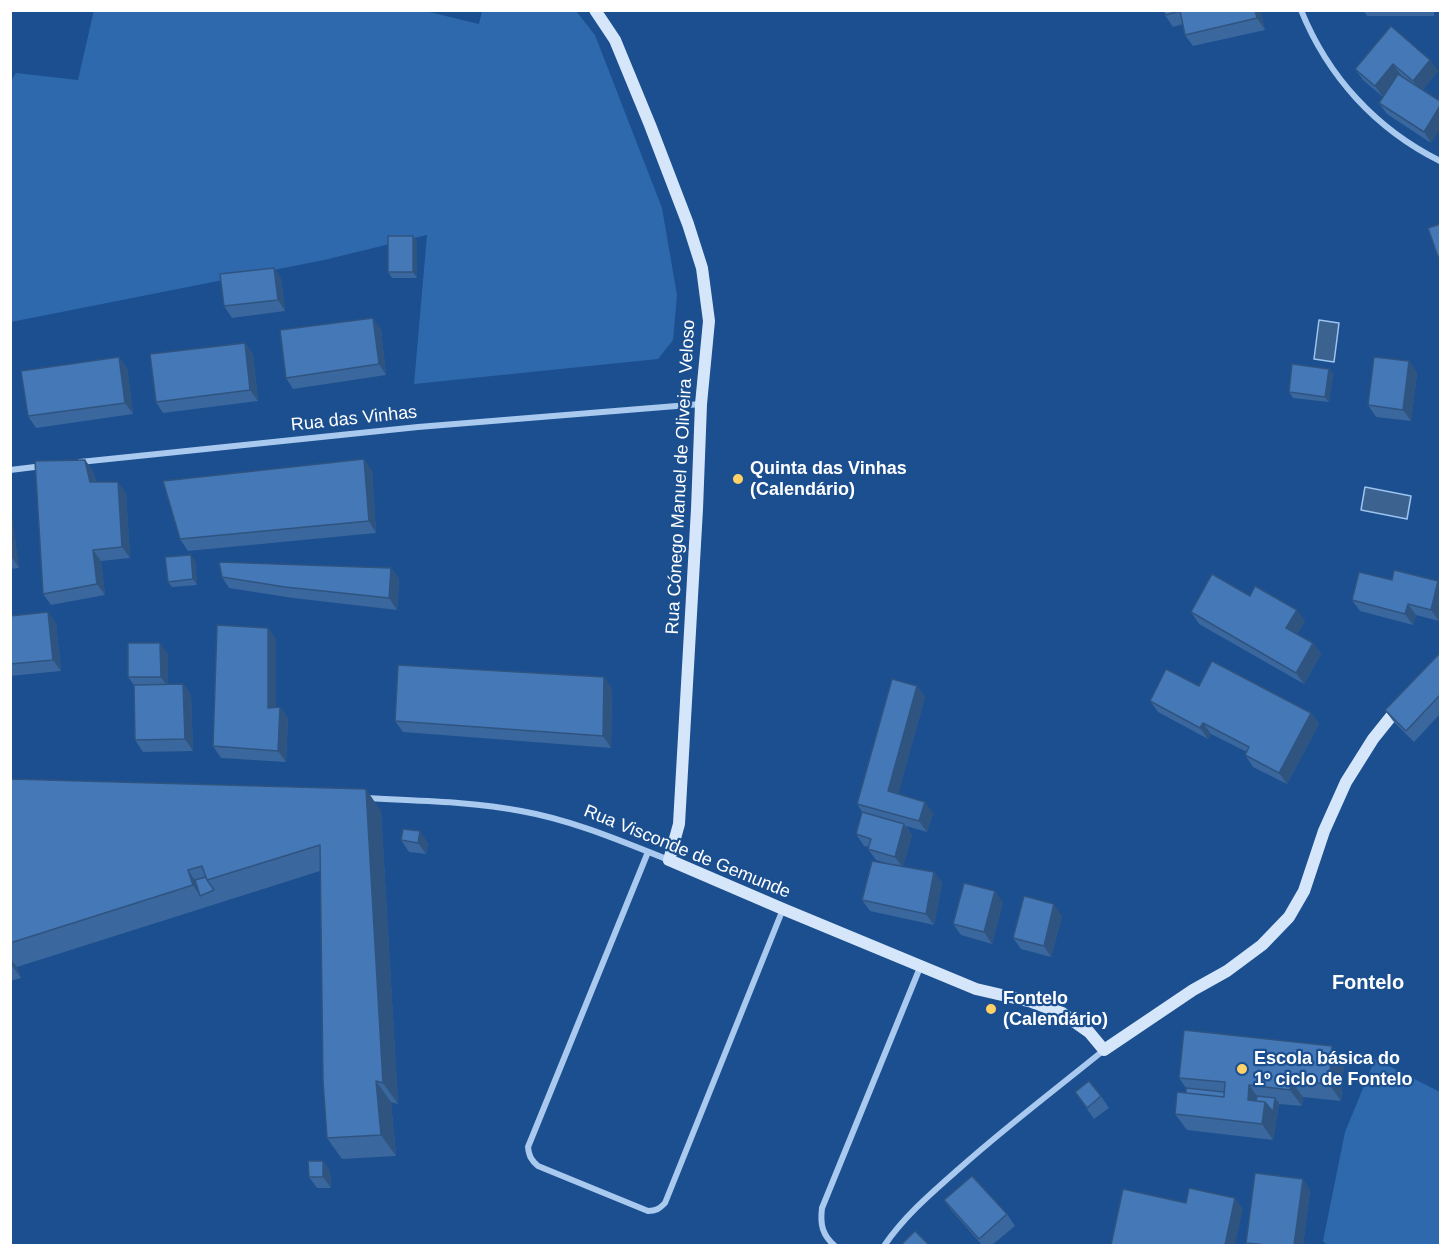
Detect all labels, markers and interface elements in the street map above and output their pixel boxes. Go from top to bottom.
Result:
street label: Rua Cónego Manuel de Oliveira Veloso [662,319,700,635]
street label: Rua das Vinhas [290,402,418,436]
place label: Quinta das Vinhas (Calendário) [750,458,907,500]
marker: Quinta das Vinhas (Calendário) [731,472,745,486]
street label: Rua Visconde de Gemunde [581,801,793,903]
district label: Fontelo [1332,971,1404,995]
place label: Fontelo (Calendário) [1003,988,1108,1030]
marker: Fontelo (Calendário) [984,1002,998,1016]
place label: Escola básica do 1º ciclo de Fontelo [1254,1048,1413,1090]
marker: Escola básica do 1º ciclo de Fontelo [1235,1062,1249,1076]

